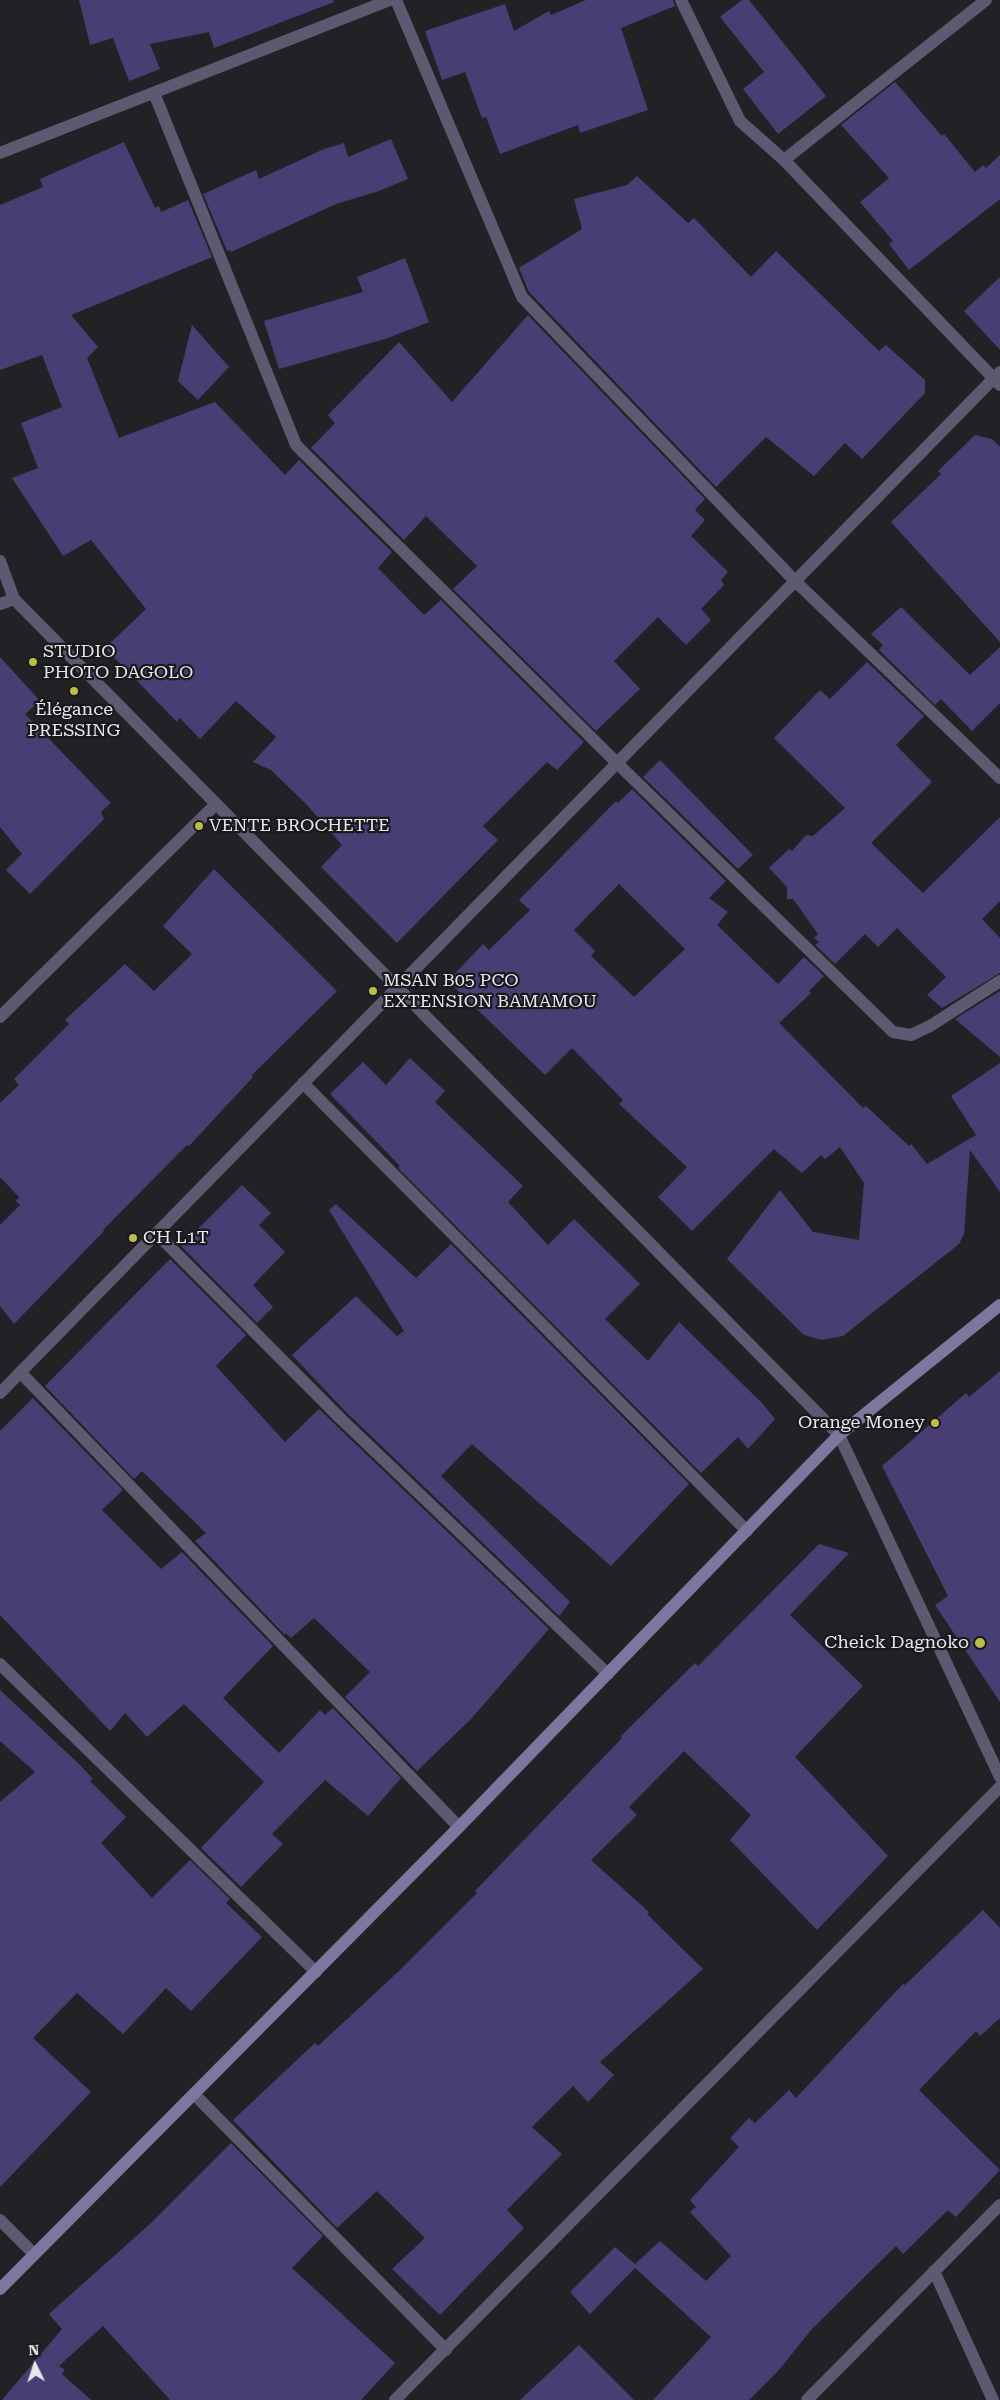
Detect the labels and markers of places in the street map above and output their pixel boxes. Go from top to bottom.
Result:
place label: STUDIO PHOTO DAGOLO [43,641,193,684]
marker: STUDIO PHOTO DAGOLO [27,656,39,668]
marker: Élégance PRESSING [68,685,80,697]
place label: Élégance PRESSING [28,699,120,742]
place label: VENTE BROCHETTE [209,815,389,837]
marker: VENTE BROCHETTE [193,820,205,832]
place label: MSAN B05 PCO EXTENSION BAMAMOU [383,970,597,1012]
marker: MSAN B05 PCO EXTENSION BAMAMOU [367,985,379,997]
place label: CH L1T [143,1227,209,1249]
marker: CH L1T [127,1232,139,1244]
place label: Orange Money [798,1412,925,1434]
marker: Orange Money [929,1417,941,1429]
place label: Cheick Dagnoko [824,1632,969,1654]
marker: Cheick Dagnoko [973,1636,987,1650]

